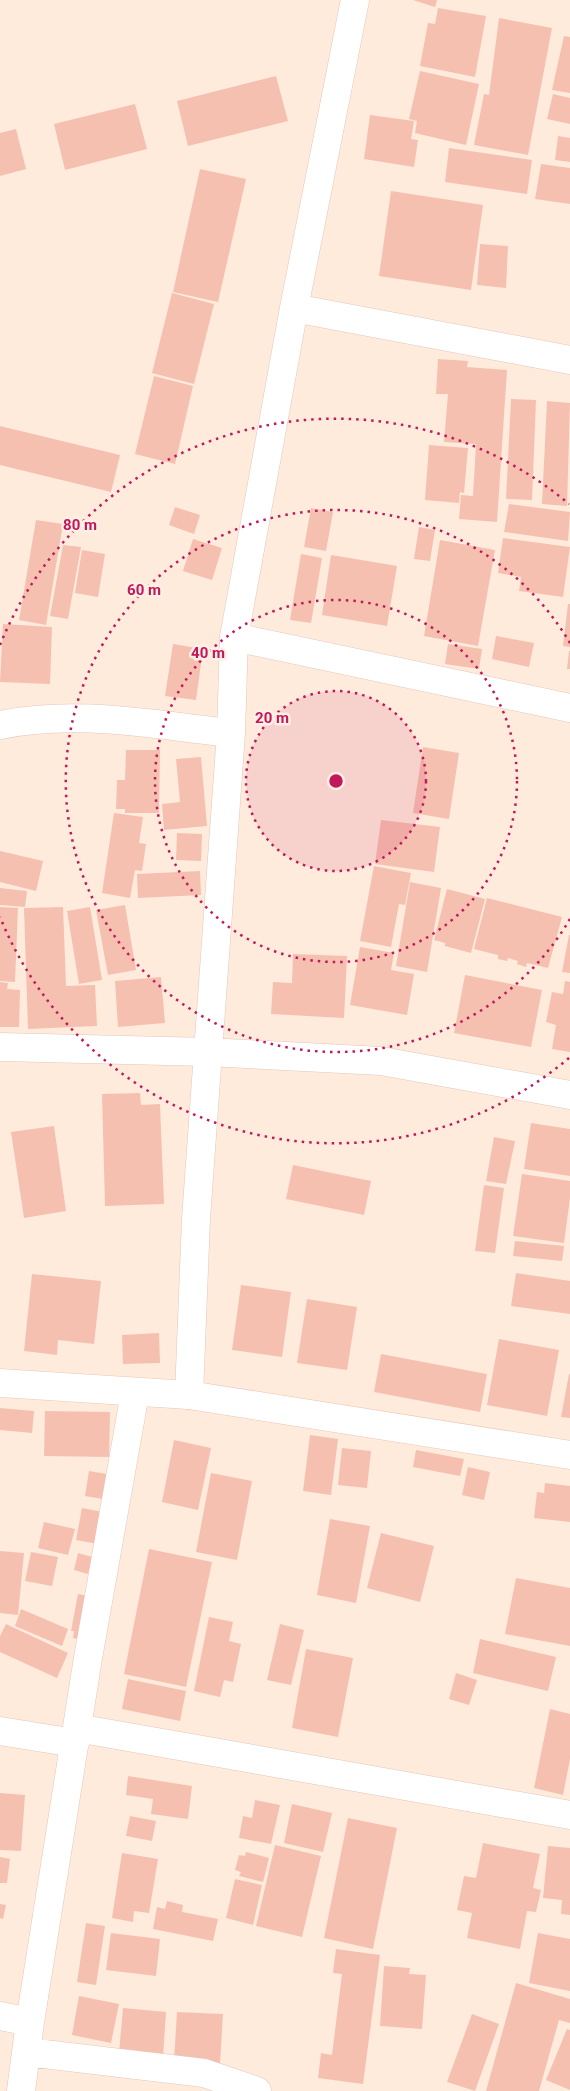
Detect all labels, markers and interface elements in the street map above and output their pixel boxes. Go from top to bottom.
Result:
text: 80 m [63,516,97,534]
text: 60 m [127,581,161,599]
text: 40 m [191,644,225,662]
text: 20 m [255,709,289,727]
centre of rings [327,772,345,790]

